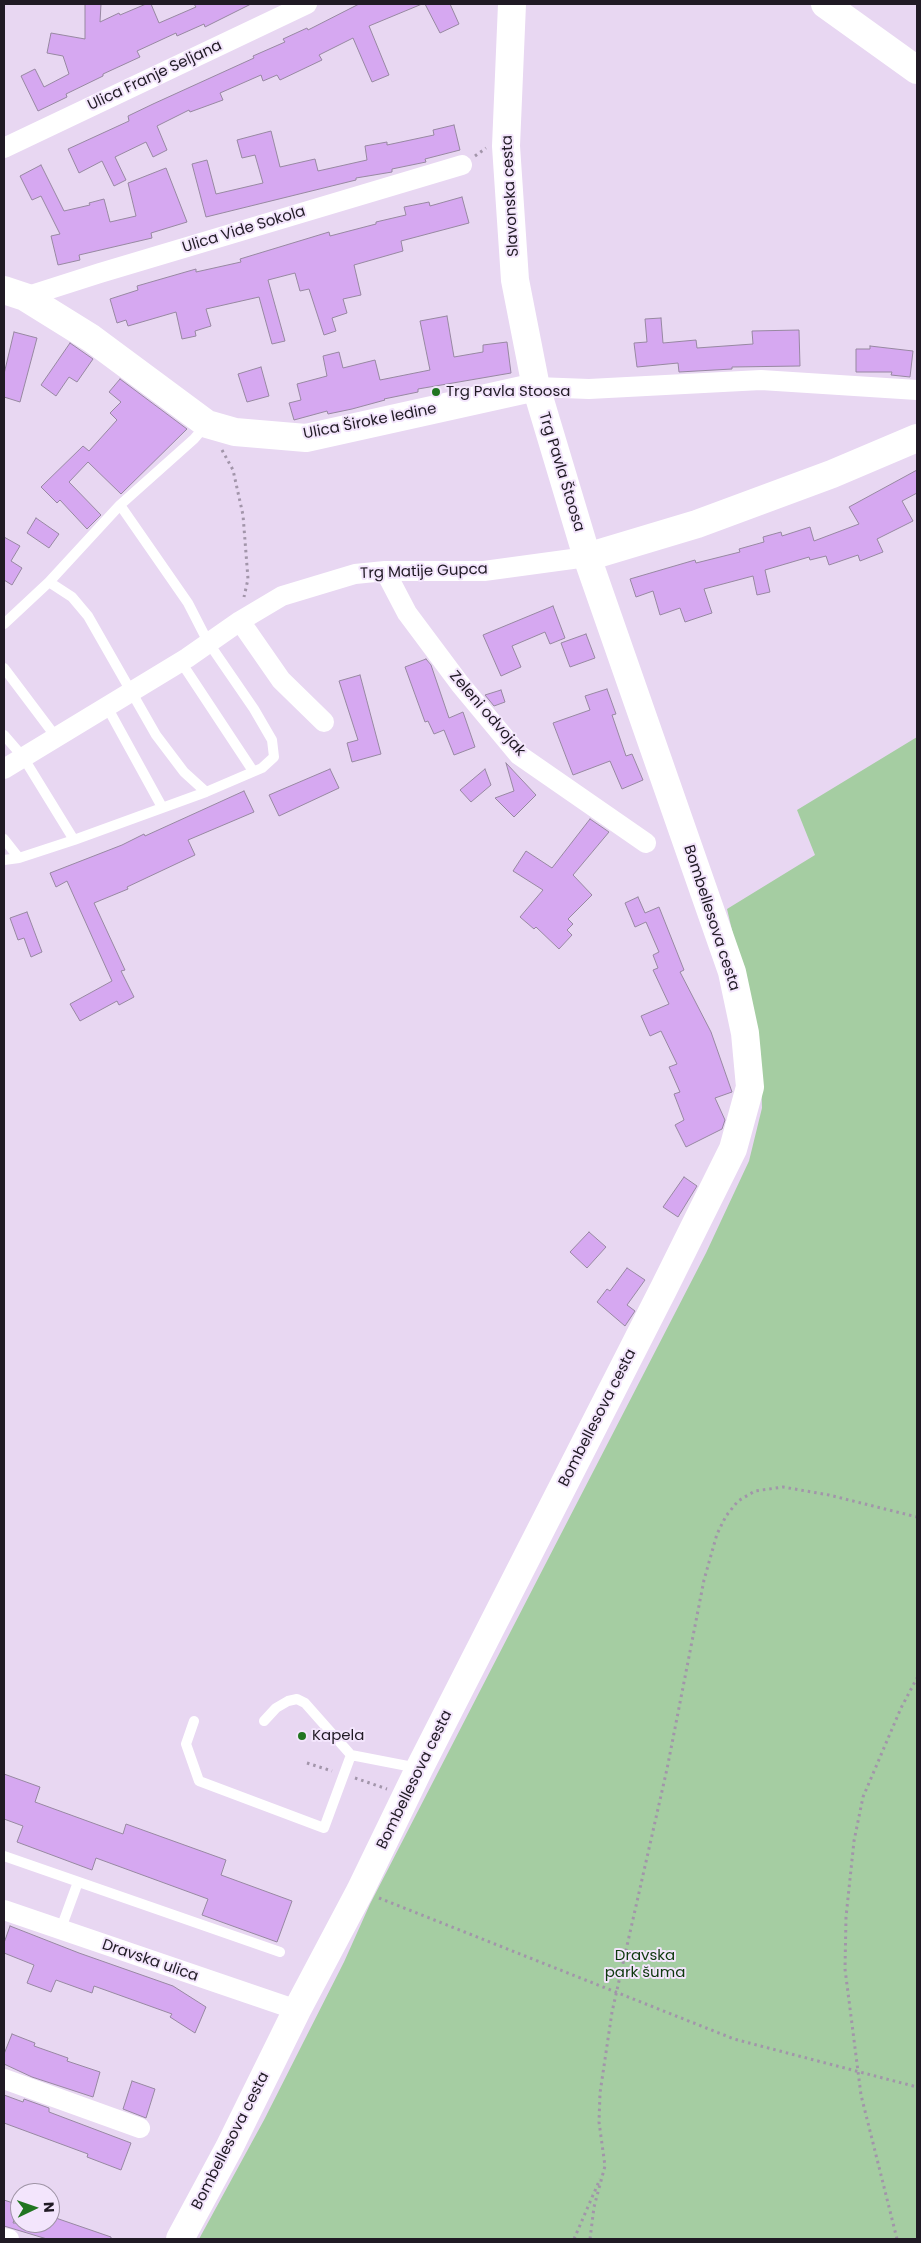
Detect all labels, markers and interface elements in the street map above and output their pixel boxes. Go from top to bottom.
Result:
street label: Ulica Franje Seljana [85,37,225,115]
street label: Slavonska cesta [499,135,523,257]
street label: Ulica Vide Sokola [180,203,308,257]
place label: Trg Pavla Stoosa [446,383,570,401]
marker: Trg Pavla Stoosa [430,386,442,398]
street label: Ulica Široke ledine [302,400,438,444]
street label: Trg Pavla Štoosa [534,410,588,534]
street label: Trg Matije Gupca [360,561,488,583]
street label: Zeleni odvojak [445,668,529,760]
street label: Bombellesova cesta [679,843,743,993]
street label: Bombellesova cesta [555,1346,641,1490]
street label: Bombellesova cesta [374,1708,456,1852]
place label: Kapela [312,1727,364,1745]
marker: Kapela [296,1730,308,1742]
street label: Dravska ulica [99,1936,201,1986]
park label: Dravska park šuma [605,1947,685,1982]
street label: Bombellesova cesta [188,2069,274,2213]
north arrow [10,2183,60,2233]
text: N [39,2201,59,2213]

